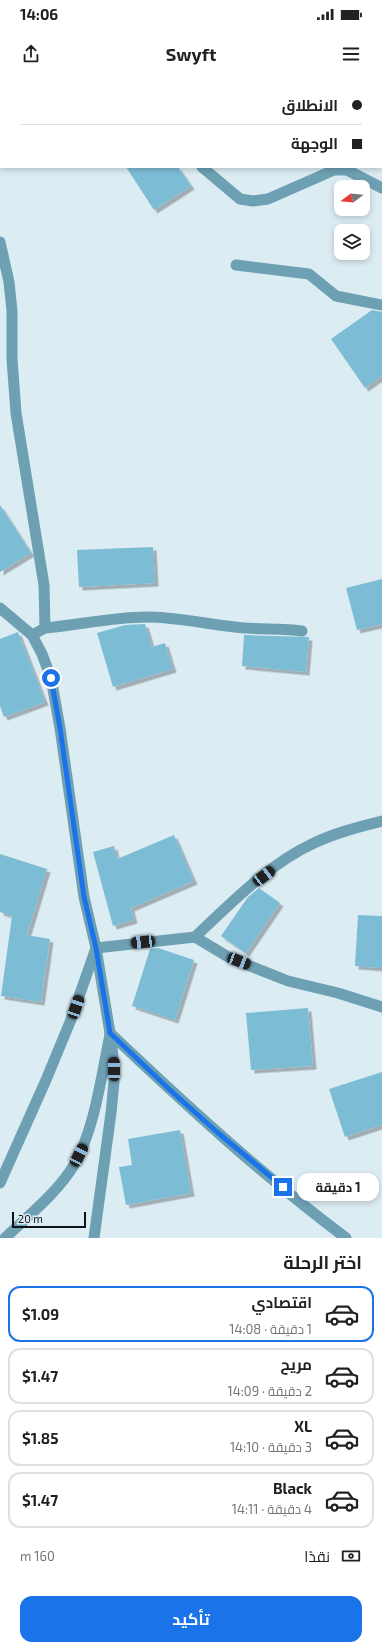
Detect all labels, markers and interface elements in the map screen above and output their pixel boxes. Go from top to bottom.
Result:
text: 14:06 [20,5,58,23]
icon: share [20,43,42,65]
text: Swyft [166,43,216,65]
icon: menu [340,43,362,65]
text: الانطلاق [282,96,338,114]
text: الوجهة [291,134,338,152]
north arrow [334,180,370,216]
map controls [334,180,370,260]
button: layers [334,224,370,260]
route start [42,669,60,687]
car [251,864,277,888]
car [130,935,156,949]
car [226,951,252,971]
car [66,994,86,1020]
car [108,1057,120,1081]
car [68,1142,90,1168]
callout: 1 دقيقة [297,1173,379,1201]
route end [274,1178,292,1196]
text: 1 دقيقة [315,1179,361,1195]
scale bar [12,1210,86,1229]
text: 20 m [18,1212,43,1225]
text: اختر الرحلة [283,1251,362,1273]
text: اقتصادي [252,1293,312,1311]
icon: car [324,1296,360,1332]
text: $1.09 [22,1305,59,1323]
text: 1 دقيقة · 14:08 [229,1321,312,1337]
text: مريح [280,1355,312,1373]
icon: car [324,1358,360,1394]
text: $1.47 [22,1367,58,1385]
text: 2 دقيقة · 14:09 [228,1383,312,1399]
text: XL [294,1417,312,1435]
icon: car [324,1420,360,1456]
text: $1.85 [22,1429,58,1447]
text: 3 دقيقة · 14:10 [230,1439,312,1455]
text: Black [273,1479,312,1497]
icon: car [324,1482,360,1518]
text: $1.47 [22,1491,58,1509]
text: 4 دقيقة · 14:11 [232,1501,312,1517]
icon: cash [340,1545,362,1567]
text: نقدًا [304,1547,330,1565]
text: 160 m [20,1548,55,1564]
button: تأكيد [20,1596,362,1642]

